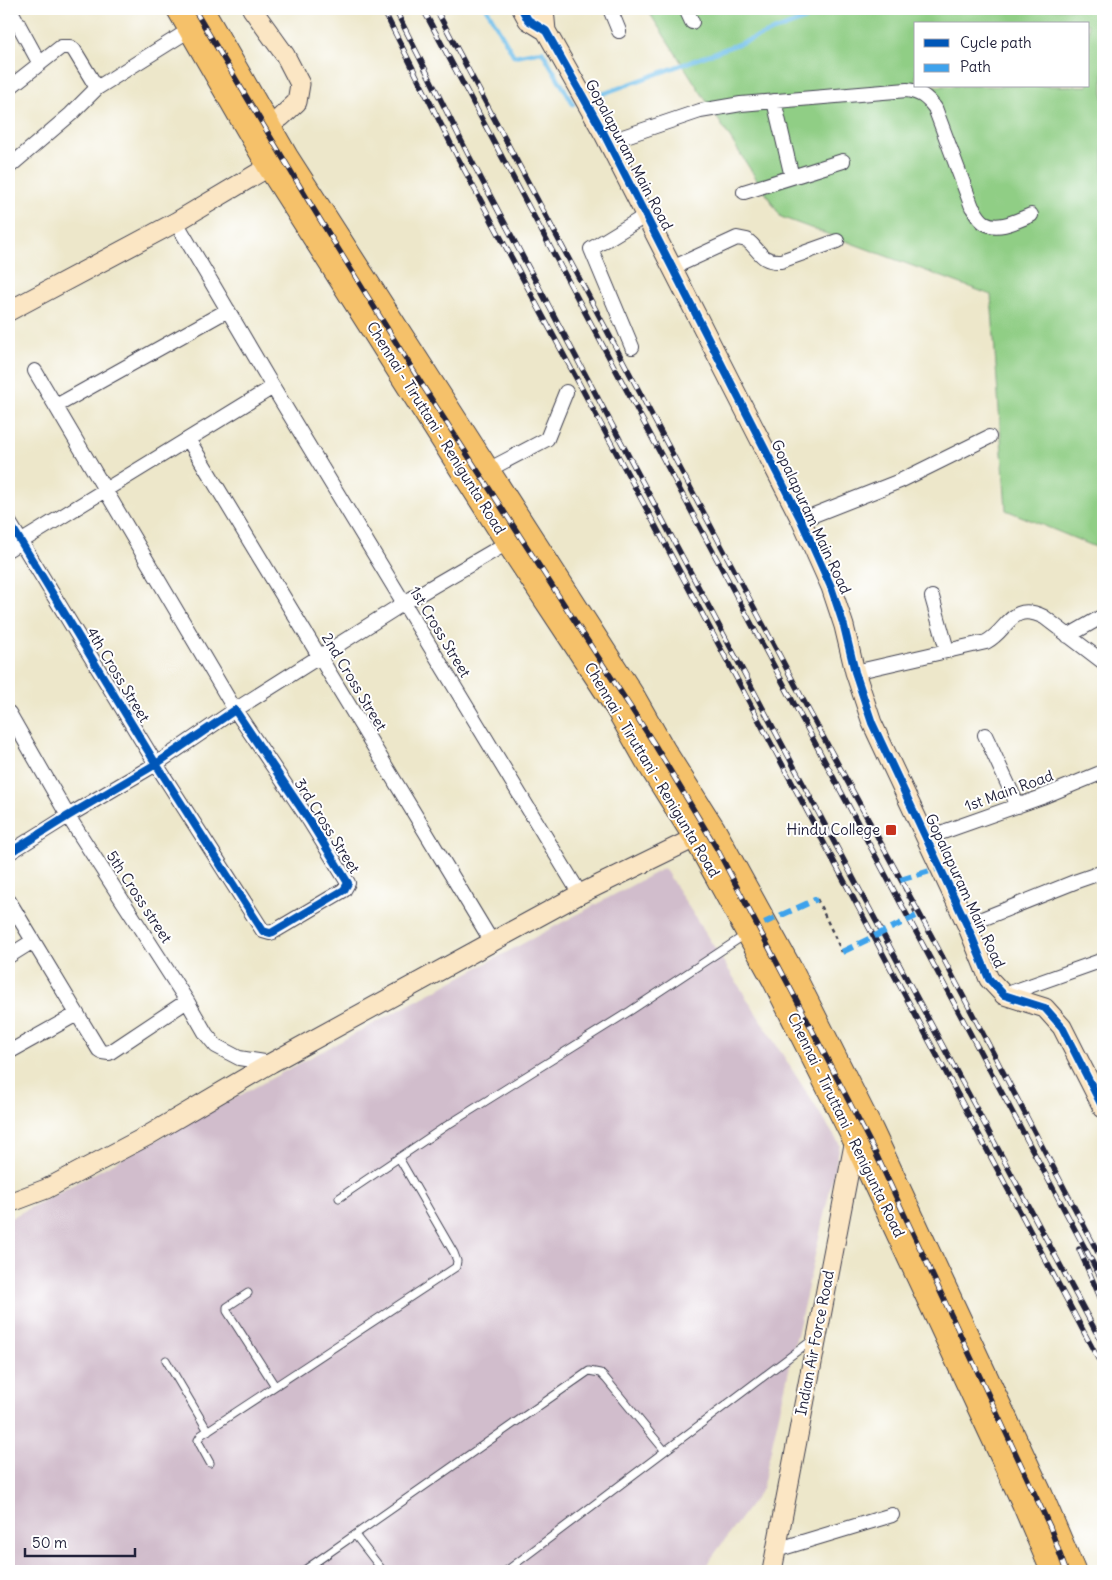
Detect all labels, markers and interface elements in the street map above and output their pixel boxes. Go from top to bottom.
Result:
legend [914,22,1090,88]
text: Cycle path [960,33,1032,52]
text: Path [960,57,991,76]
street label: Gopalapuram Main Road [582,76,677,234]
street label: Chennai - Tiruttani - Renigunta Road [363,318,510,538]
street label: Gopalapuram Main Road [767,437,856,597]
street label: 1st Cross Street [406,583,475,681]
street label: 4th Cross Street [83,624,154,726]
street label: 2nd Cross Street [318,629,391,734]
street label: Chennai - Tiruttani - Renigunta Road [581,659,724,881]
street label: 1st Main Road [962,766,1056,815]
street label: 3rd Cross Street [291,775,364,877]
street label: Gopalapuram Main Road [921,811,1010,971]
place label: Hindu College [787,820,880,839]
marker: Hindu College [884,823,898,837]
street label: 5th Cross street [103,847,176,946]
street label: Chennai - Tiruttani - Renigunta Road [784,1010,909,1240]
street label: Indian Air Force Road [791,1269,838,1417]
scale bar [25,1525,135,1557]
text: 50 m [32,1533,67,1552]

